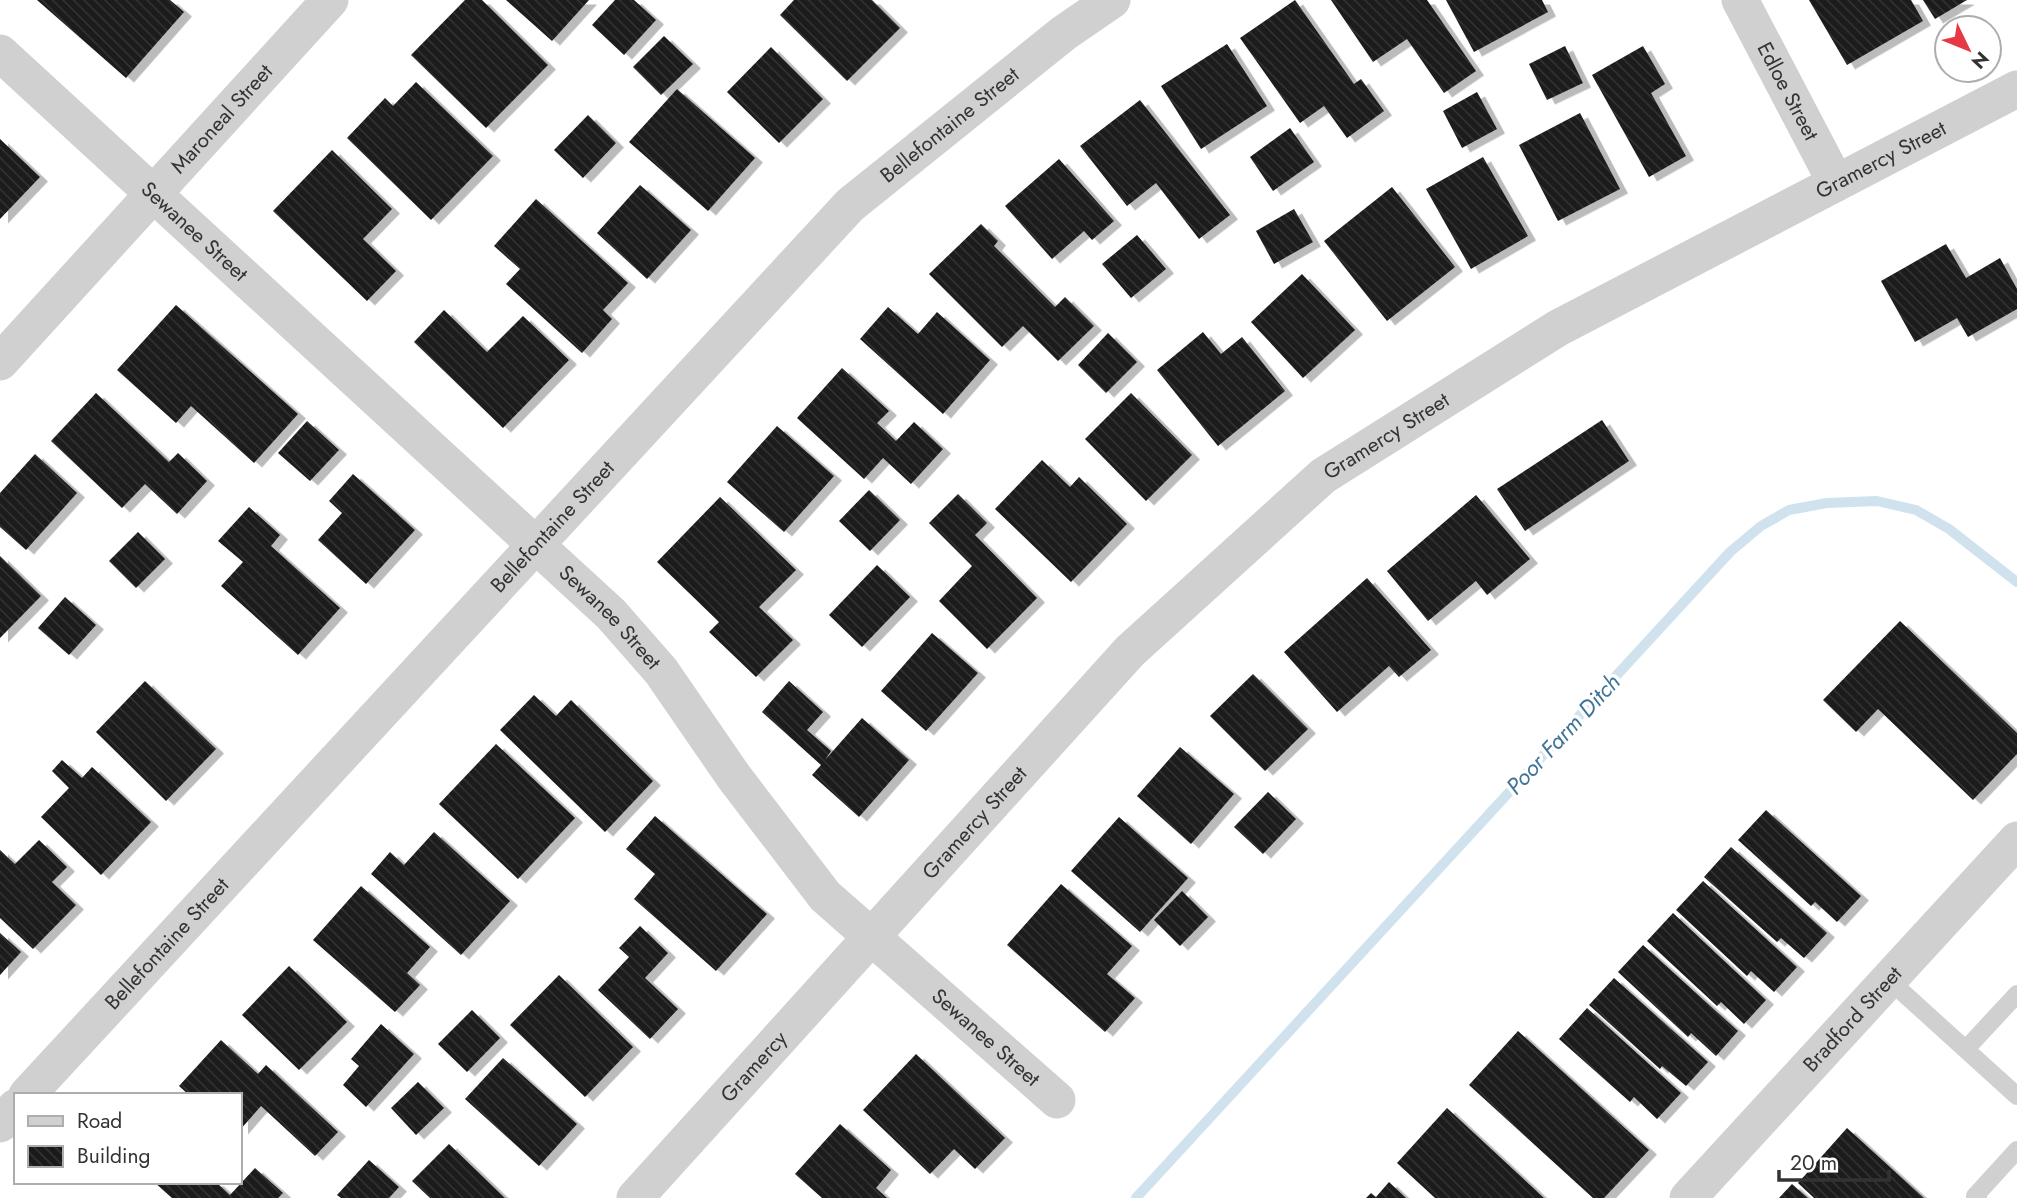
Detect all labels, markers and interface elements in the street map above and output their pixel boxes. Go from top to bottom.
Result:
north arrow [1933,14,2003,84]
street label: Edloe Street [1750,37,1826,146]
text: N [1965,46,1995,75]
street label: Maroneal Street [164,57,279,180]
street label: Bellefontaine Street [874,60,1025,190]
street label: Gramercy Street [1810,113,1951,206]
street label: Sewanee Street [134,175,255,288]
street label: Gramercy Street [1318,385,1455,487]
street label: Bellefontaine Street [484,454,621,600]
street label: Sewanee Street [552,558,668,676]
water label: Poor Farm Ditch [1498,666,1628,802]
street label: Gramercy Street [915,760,1034,886]
street label: Bellefontaine Street [98,871,236,1017]
street label: Bradford Street [1796,960,1909,1079]
street label: Sewanee Street [925,981,1047,1093]
street label: Gramercy [713,1024,795,1109]
legend [14,1093,242,1184]
text: Road [77,1106,122,1136]
scale bar [1779,1138,1889,1182]
text: Building [77,1141,150,1171]
text: 20 m [1790,1148,1837,1178]

